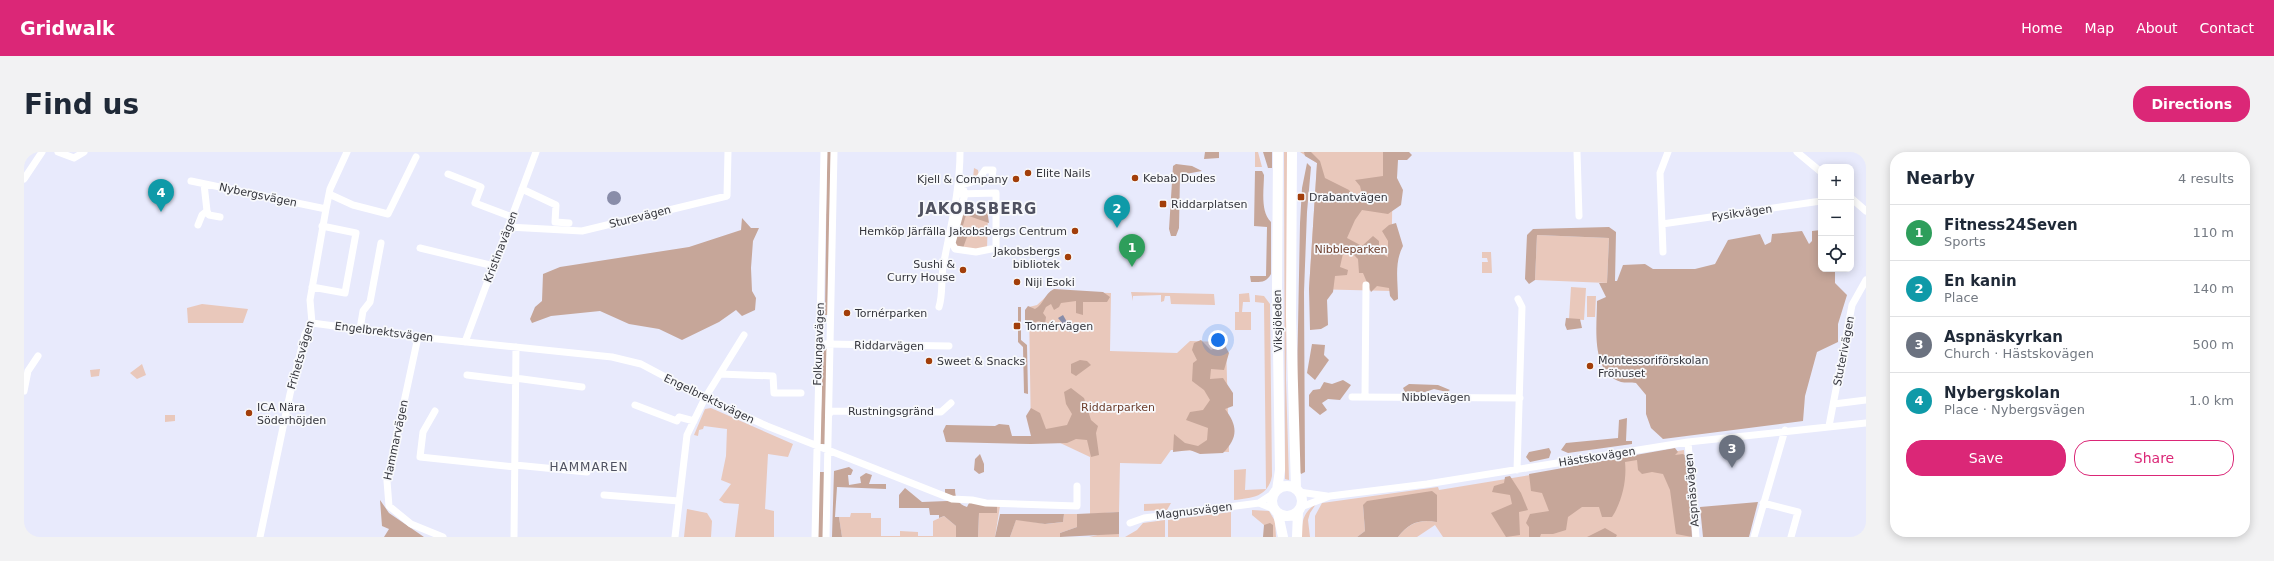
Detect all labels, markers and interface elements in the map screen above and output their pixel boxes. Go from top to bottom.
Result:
text: Gridwalk [20,17,115,39]
text: Home [2021,20,2063,36]
text: Map [2085,20,2114,36]
text: About [2136,20,2178,36]
text: Contact [2200,20,2254,36]
button: Directions [2133,86,2250,122]
text: Find us [24,88,139,121]
map controls [1818,164,1854,272]
button: + [1818,164,1854,200]
place label: Elite Nails [1036,167,1091,180]
marker: Elite Nails [1023,168,1033,178]
text: Nearby [1906,168,1975,188]
text: 4 results [2178,171,2234,186]
place label: Kebab Dudes [1143,172,1216,185]
place label: Kjell & Company [917,173,1008,186]
marker: Kebab Dudes [1130,173,1140,183]
marker: Kjell & Company [1011,174,1021,184]
pin: 4 [148,179,174,212]
street label: Nybergsvägen [218,180,298,210]
place label: Drabantvägen [1309,191,1388,204]
marker: Drabantvägen [1296,192,1306,202]
pin: 2 [1104,195,1130,228]
place label: Riddarplatsen [1171,198,1248,211]
marker: Riddarplatsen [1158,199,1168,209]
district label: JAKOBSBERG [918,200,1037,218]
button: − [1818,200,1854,236]
street label: Fysikvägen [1711,202,1773,224]
street label: Sturevägen [608,203,672,231]
street label: Kristinavägen [481,209,521,285]
text: Fitness24Seven [1944,216,2078,234]
place label: Hemköp Järfälla Jakobsbergs Centrum [859,225,1067,238]
text: 1 [1914,225,1924,240]
text: 110 m [2192,225,2234,240]
marker: Hemköp Järfälla Jakobsbergs Centrum [1070,226,1080,236]
pin: 1 [1119,234,1145,267]
text: Sports [1944,234,1986,249]
button: locate [1818,236,1854,272]
park label: Nibbleparken [1314,243,1388,256]
place label: Jakobsbergs bibliotek [993,245,1061,271]
marker: Jakobsbergs bibliotek [1063,252,1073,262]
place label: Sushi & Curry House [887,258,955,284]
marker: Sushi & Curry House [958,265,968,275]
text: En kanin [1944,272,2017,290]
place label: Niji Esoki [1025,276,1075,289]
marker: Niji Esoki [1012,277,1022,287]
text: 2 [1914,281,1924,296]
text: 140 m [2192,281,2234,296]
street label: Viksjöleden [1271,289,1285,352]
text: Place [1944,290,1979,305]
street label: Folkungavägen [811,302,827,386]
place label: Tornérparken [854,307,927,320]
marker: Tornérparken [842,308,852,318]
street label: Stuterivägen [1831,315,1857,387]
street label: Frihetsvägen [285,319,317,391]
street label: Engelbrektsvägen [334,320,434,344]
place label: Tornérvägen [1024,320,1093,333]
marker: Tornérvägen [1012,321,1022,331]
text: Aspnäskyrkan [1944,328,2063,346]
your location [1208,330,1228,350]
text: 3 [1914,337,1924,352]
text: 500 m [2192,337,2234,352]
street label: Riddarvägen [854,339,924,353]
text: Church · Hästskovägen [1944,346,2094,361]
place label: Montessoriförskolan Fröhuset [1598,354,1708,380]
place label: Sweet & Snacks [937,355,1026,368]
marker: Sweet & Snacks [924,356,934,366]
marker: Montessoriförskolan Fröhuset [1585,361,1595,371]
street label: Engelbrektsvägen [662,371,756,427]
text: Nybergskolan [1944,384,2060,402]
street label: Nibblevägen [1401,391,1471,404]
text: 4 [1914,393,1924,408]
text: 1.0 km [2189,393,2234,408]
street label: Hammarvägen [381,399,411,481]
place label: ICA Nära Söderhöjden [257,401,326,427]
park label: Riddarparken [1081,401,1155,414]
text: Place · Nybergsvägen [1944,402,2085,417]
street label: Rustningsgränd [848,405,934,418]
marker: ICA Nära Söderhöjden [244,408,254,418]
pin: 3 [1719,435,1745,468]
button: Save [1906,440,2066,476]
button: Share [2074,440,2234,476]
street label: Hästskovägen [1558,445,1636,469]
street label: Aspnäsvägen [1682,453,1702,527]
district label: HAMMAREN [549,460,629,474]
street label: Magnusvägen [1155,500,1233,522]

